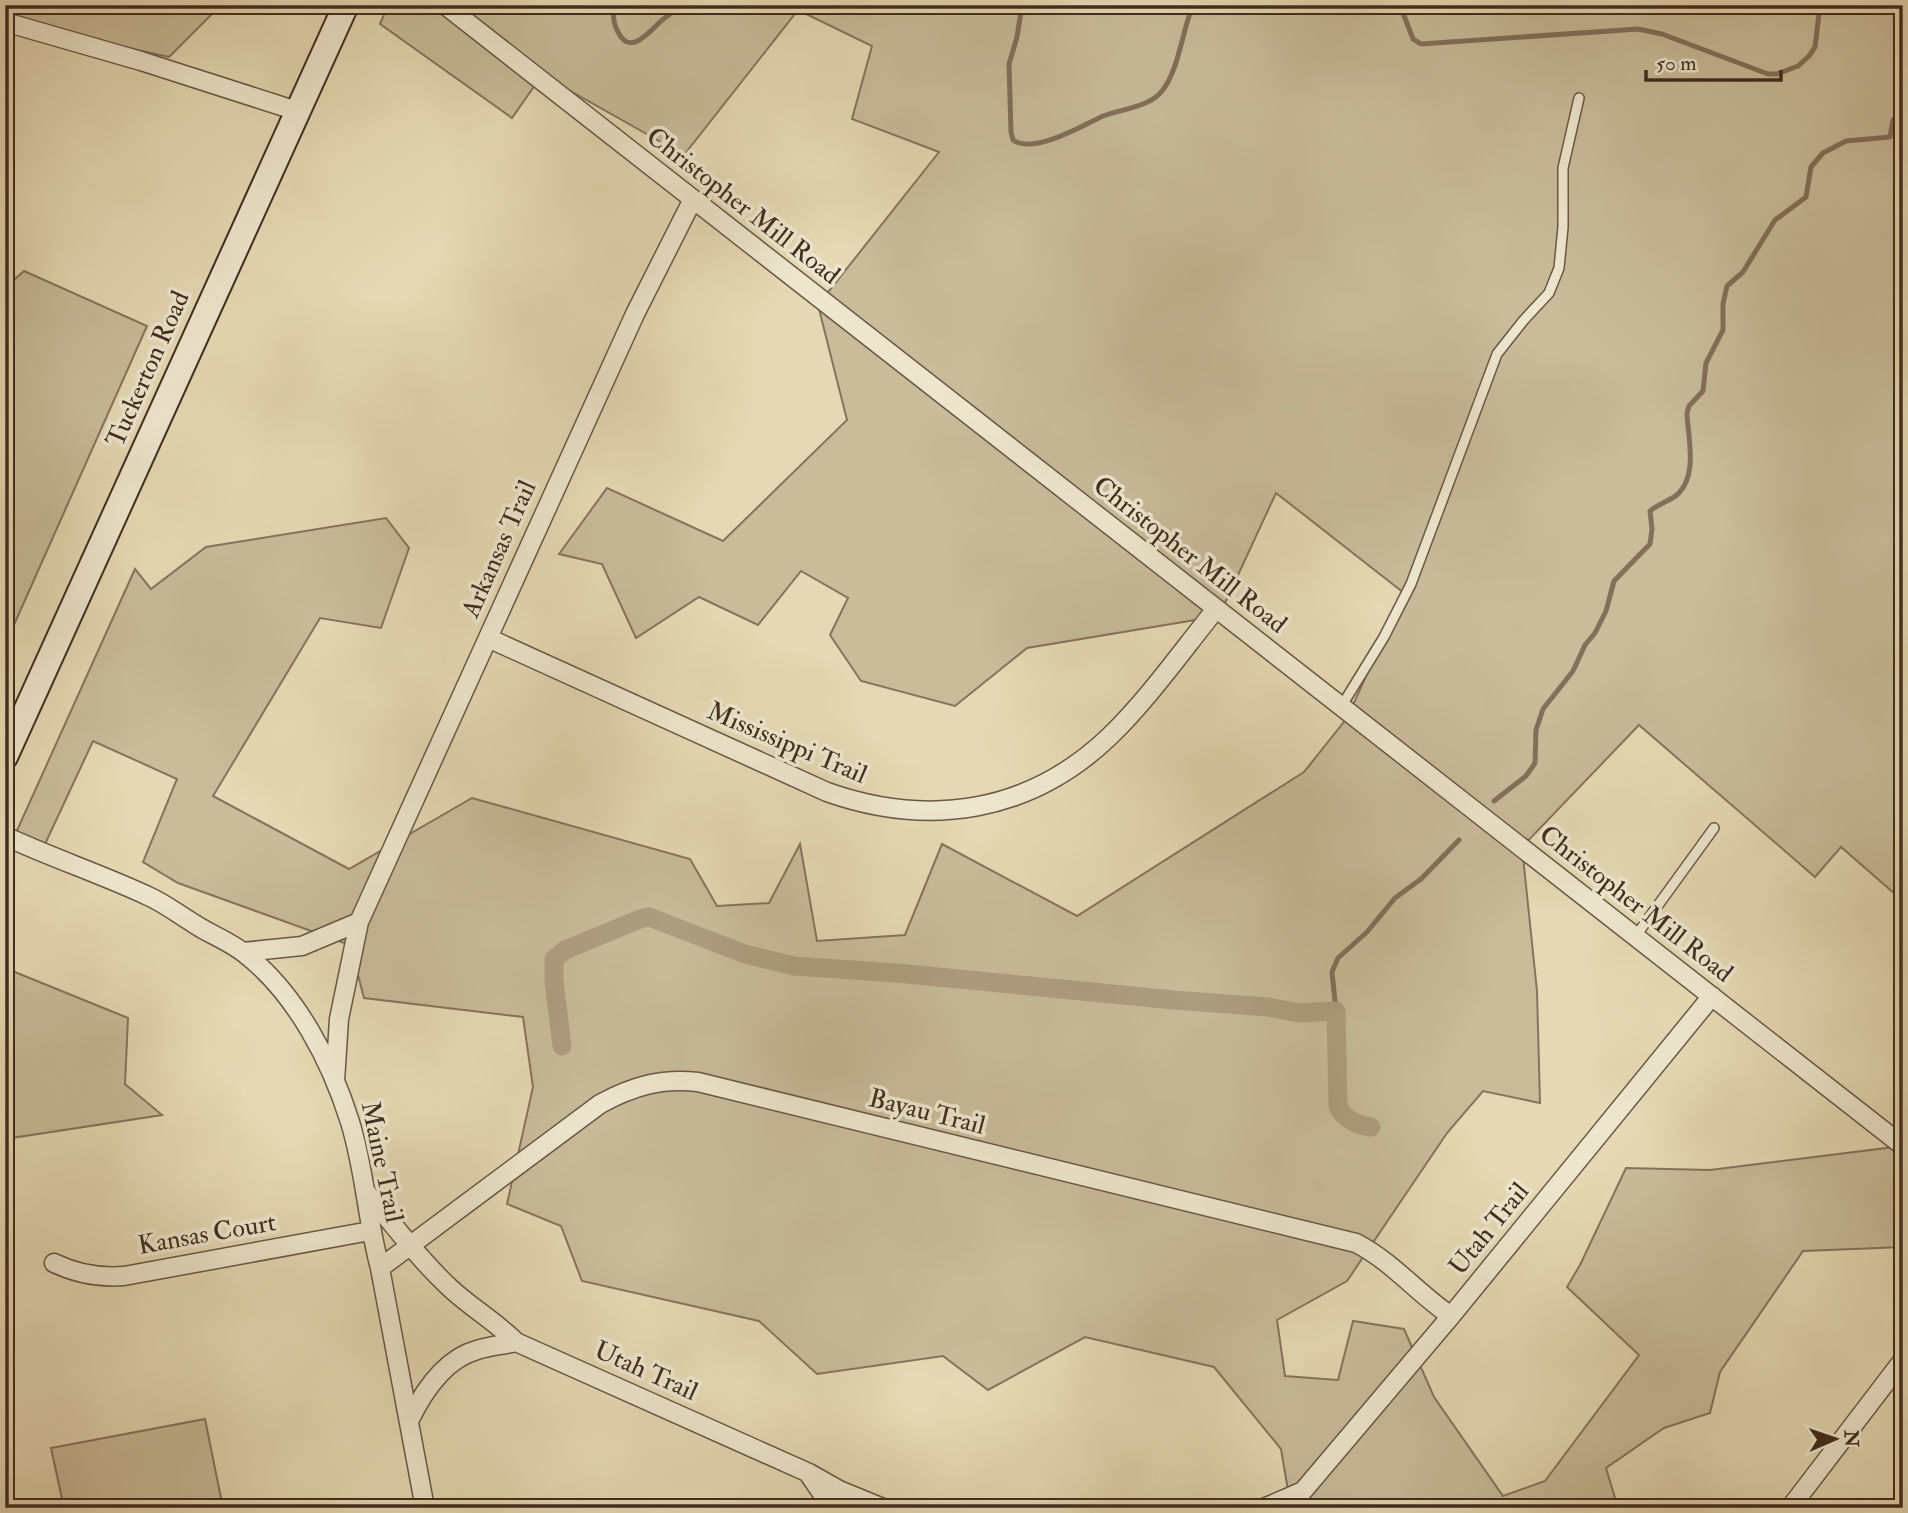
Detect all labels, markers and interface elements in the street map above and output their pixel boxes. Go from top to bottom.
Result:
scale bar [1646,38,1780,82]
text: 50 m [1656,50,1697,77]
street label: Christopher Mill Road [639,120,846,292]
street label: Tuckerton Road [99,286,197,452]
street label: Christopher Mill Road [1086,469,1293,641]
street label: Arkansas Trail [454,475,544,624]
street label: Mississippi Trail [702,695,872,792]
street label: Christopher Mill Road [1532,818,1739,990]
street label: Bayau Trail [865,1082,989,1142]
street label: Maine Trail [354,1099,410,1226]
street label: Utah Trail [1442,1176,1536,1282]
street label: Kansas Court [136,1206,278,1262]
street label: Utah Trail [589,1334,703,1408]
north arrow [1800,1404,1870,1474]
text: N [1839,1429,1863,1448]

